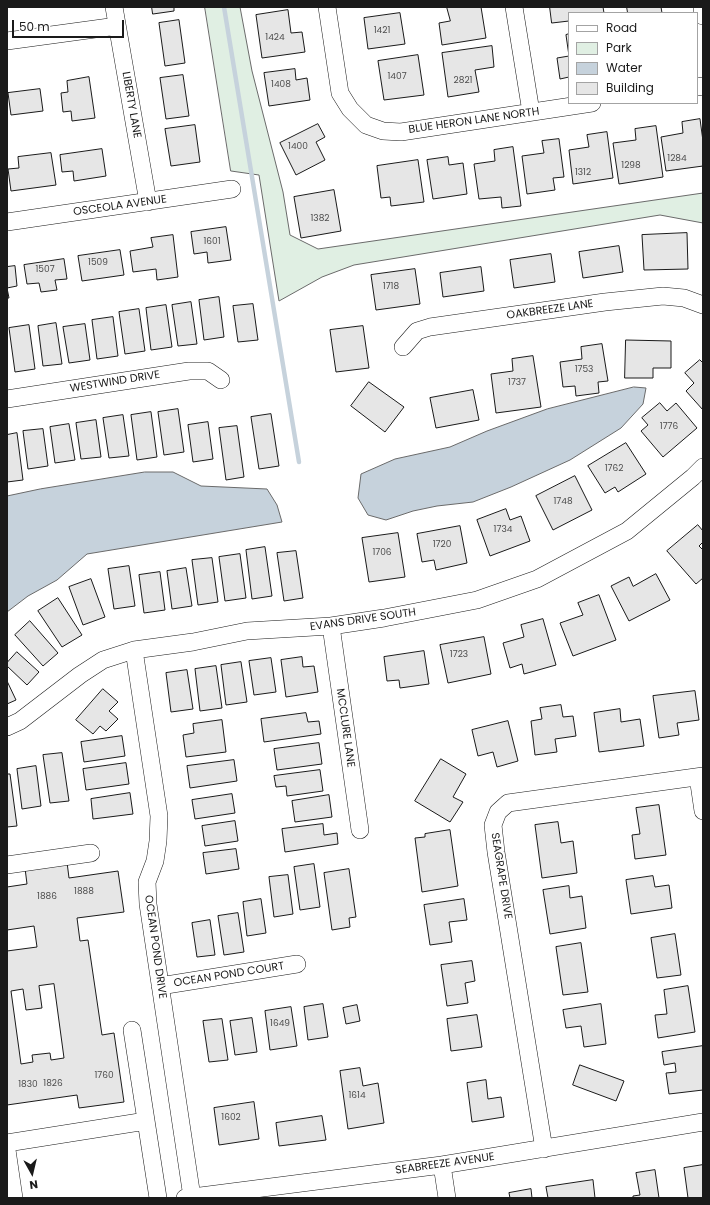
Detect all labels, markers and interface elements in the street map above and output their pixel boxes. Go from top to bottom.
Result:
scale bar [14,12,126,38]
legend [568,12,698,104]
text: 50 m [19,18,50,35]
text: Road [606,19,637,36]
house number: 1421 [374,26,390,36]
house number: 1424 [265,33,285,43]
text: Park [606,39,632,56]
text: Water [606,59,642,76]
street label: LIBERTY LANE [119,71,143,139]
house number: 1407 [387,72,407,82]
house number: 2821 [454,76,472,86]
text: Building [606,79,654,96]
house number: 1408 [271,80,291,90]
street label: BLUE HERON LANE NORTH [408,105,540,137]
house number: 1400 [288,142,308,152]
house number: 1284 [667,154,687,164]
house number: 1298 [621,161,641,171]
house number: 1312 [575,168,591,178]
street label: OSCEOLA AVENUE [72,193,168,219]
house number: 1382 [310,214,330,224]
house number: 1601 [203,237,221,247]
house number: 1509 [88,258,108,268]
house number: 1507 [35,265,55,275]
house number: 1718 [383,282,399,292]
street label: OAKBREEZE LANE [506,297,594,323]
house number: 1753 [575,365,593,375]
street label: WESTWIND DRIVE [69,368,161,396]
house number: 1737 [508,378,526,388]
house number: 1776 [660,422,678,432]
house number: 1762 [605,464,623,474]
house number: 1748 [553,497,573,507]
house number: 1734 [494,525,512,535]
house number: 1720 [433,540,451,550]
house number: 1706 [372,548,392,558]
street label: EVANS DRIVE SOUTH [309,606,417,634]
house number: 1723 [450,650,468,660]
street label: MCCLURE LANE [333,688,357,768]
street label: SEAGRAPE DRIVE [488,832,514,920]
house number: 1888 [74,887,94,897]
house number: 1886 [37,892,57,902]
street label: OCEAN POND DRIVE [141,894,169,1000]
street label: OCEAN POND COURT [173,960,285,990]
house number: 1649 [270,1019,290,1029]
house number: 1760 [94,1071,114,1081]
house number: 1826 [43,1079,63,1089]
house number: 1830 [18,1080,38,1090]
house number: 1614 [348,1091,366,1101]
house number: 1602 [221,1113,241,1123]
street label: SEABREEZE AVENUE [395,1151,495,1177]
north arrow [12,1153,52,1193]
text: N [28,1176,39,1193]

